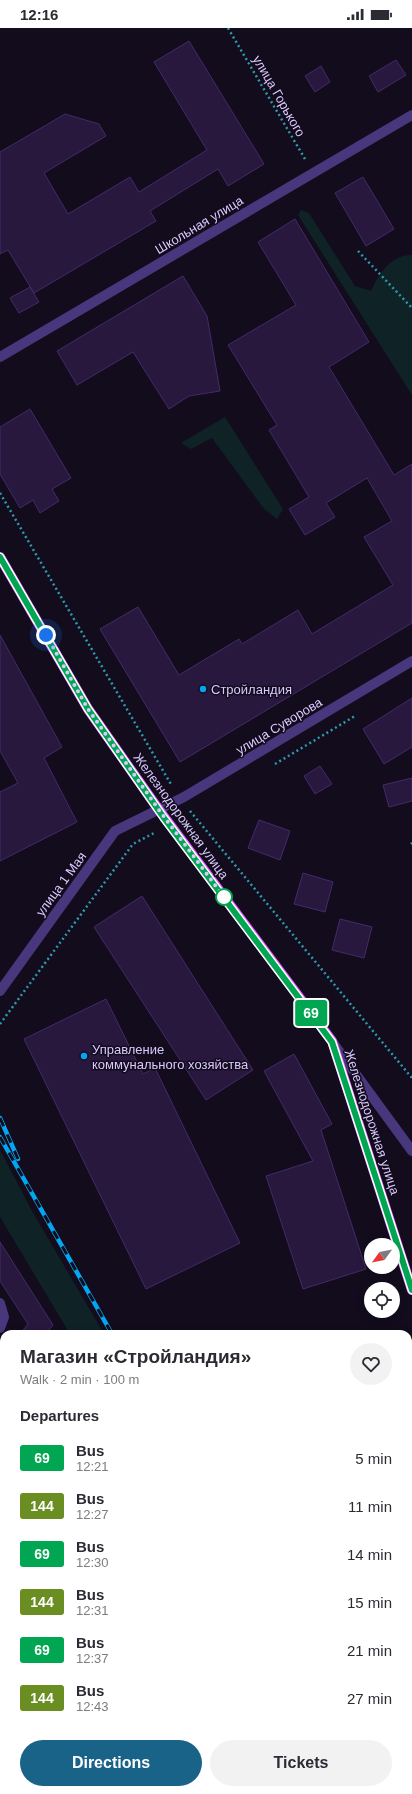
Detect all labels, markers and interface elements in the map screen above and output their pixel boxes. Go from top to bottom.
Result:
text: 12:16 [20,6,58,23]
street label: улица Горького [250,53,308,139]
street label: Школьная улица [152,192,246,257]
your location [36,625,56,645]
place label: Стройландия [211,682,292,697]
marker: Стройландия [198,684,208,694]
street label: улица Суворова [233,694,325,758]
street label: Железнодорожная улица [130,750,232,882]
street label: улица 1 Мая [33,849,89,919]
unlabelled marker [215,888,233,906]
line badge: 69 [293,1000,329,1026]
text: 69 [303,1005,319,1021]
place label: Управление коммунального хозяйства [92,1042,249,1072]
street label: Железнодорожная улица [341,1047,403,1197]
marker: Управление коммунального хозяйства [79,1051,89,1061]
north arrow [364,1238,400,1274]
map controls [364,1238,400,1318]
button: locate [364,1282,400,1318]
button: heart [350,1343,392,1385]
text: Магазин «Стройландия» [20,1346,251,1367]
text: Walk · 2 min · 100 m [20,1372,139,1387]
text: Departures [20,1407,99,1424]
text: Bus [76,1442,104,1459]
text: 69 [34,1450,50,1466]
text: 5 min [355,1450,392,1467]
text: 12:21 [76,1459,109,1474]
text: Bus [76,1490,104,1507]
text: 144 [30,1498,54,1514]
text: 11 min [348,1498,392,1515]
text: 12:27 [76,1507,109,1522]
text: Bus [76,1538,104,1555]
text: 69 [34,1546,50,1562]
text: 14 min [347,1546,392,1563]
text: 12:30 [76,1555,109,1570]
text: Bus [76,1586,104,1603]
text: 144 [30,1594,54,1610]
text: 15 min [347,1594,392,1611]
text: 12:31 [76,1603,109,1618]
text: Bus [76,1634,104,1651]
text: 69 [34,1642,50,1658]
text: 21 min [347,1642,392,1659]
text: 12:37 [76,1651,109,1666]
text: Bus [76,1682,104,1699]
text: 144 [30,1690,54,1706]
text: 27 min [347,1690,392,1707]
text: 12:43 [76,1699,109,1714]
button: Directions [20,1740,202,1786]
button: Tickets [210,1740,392,1786]

